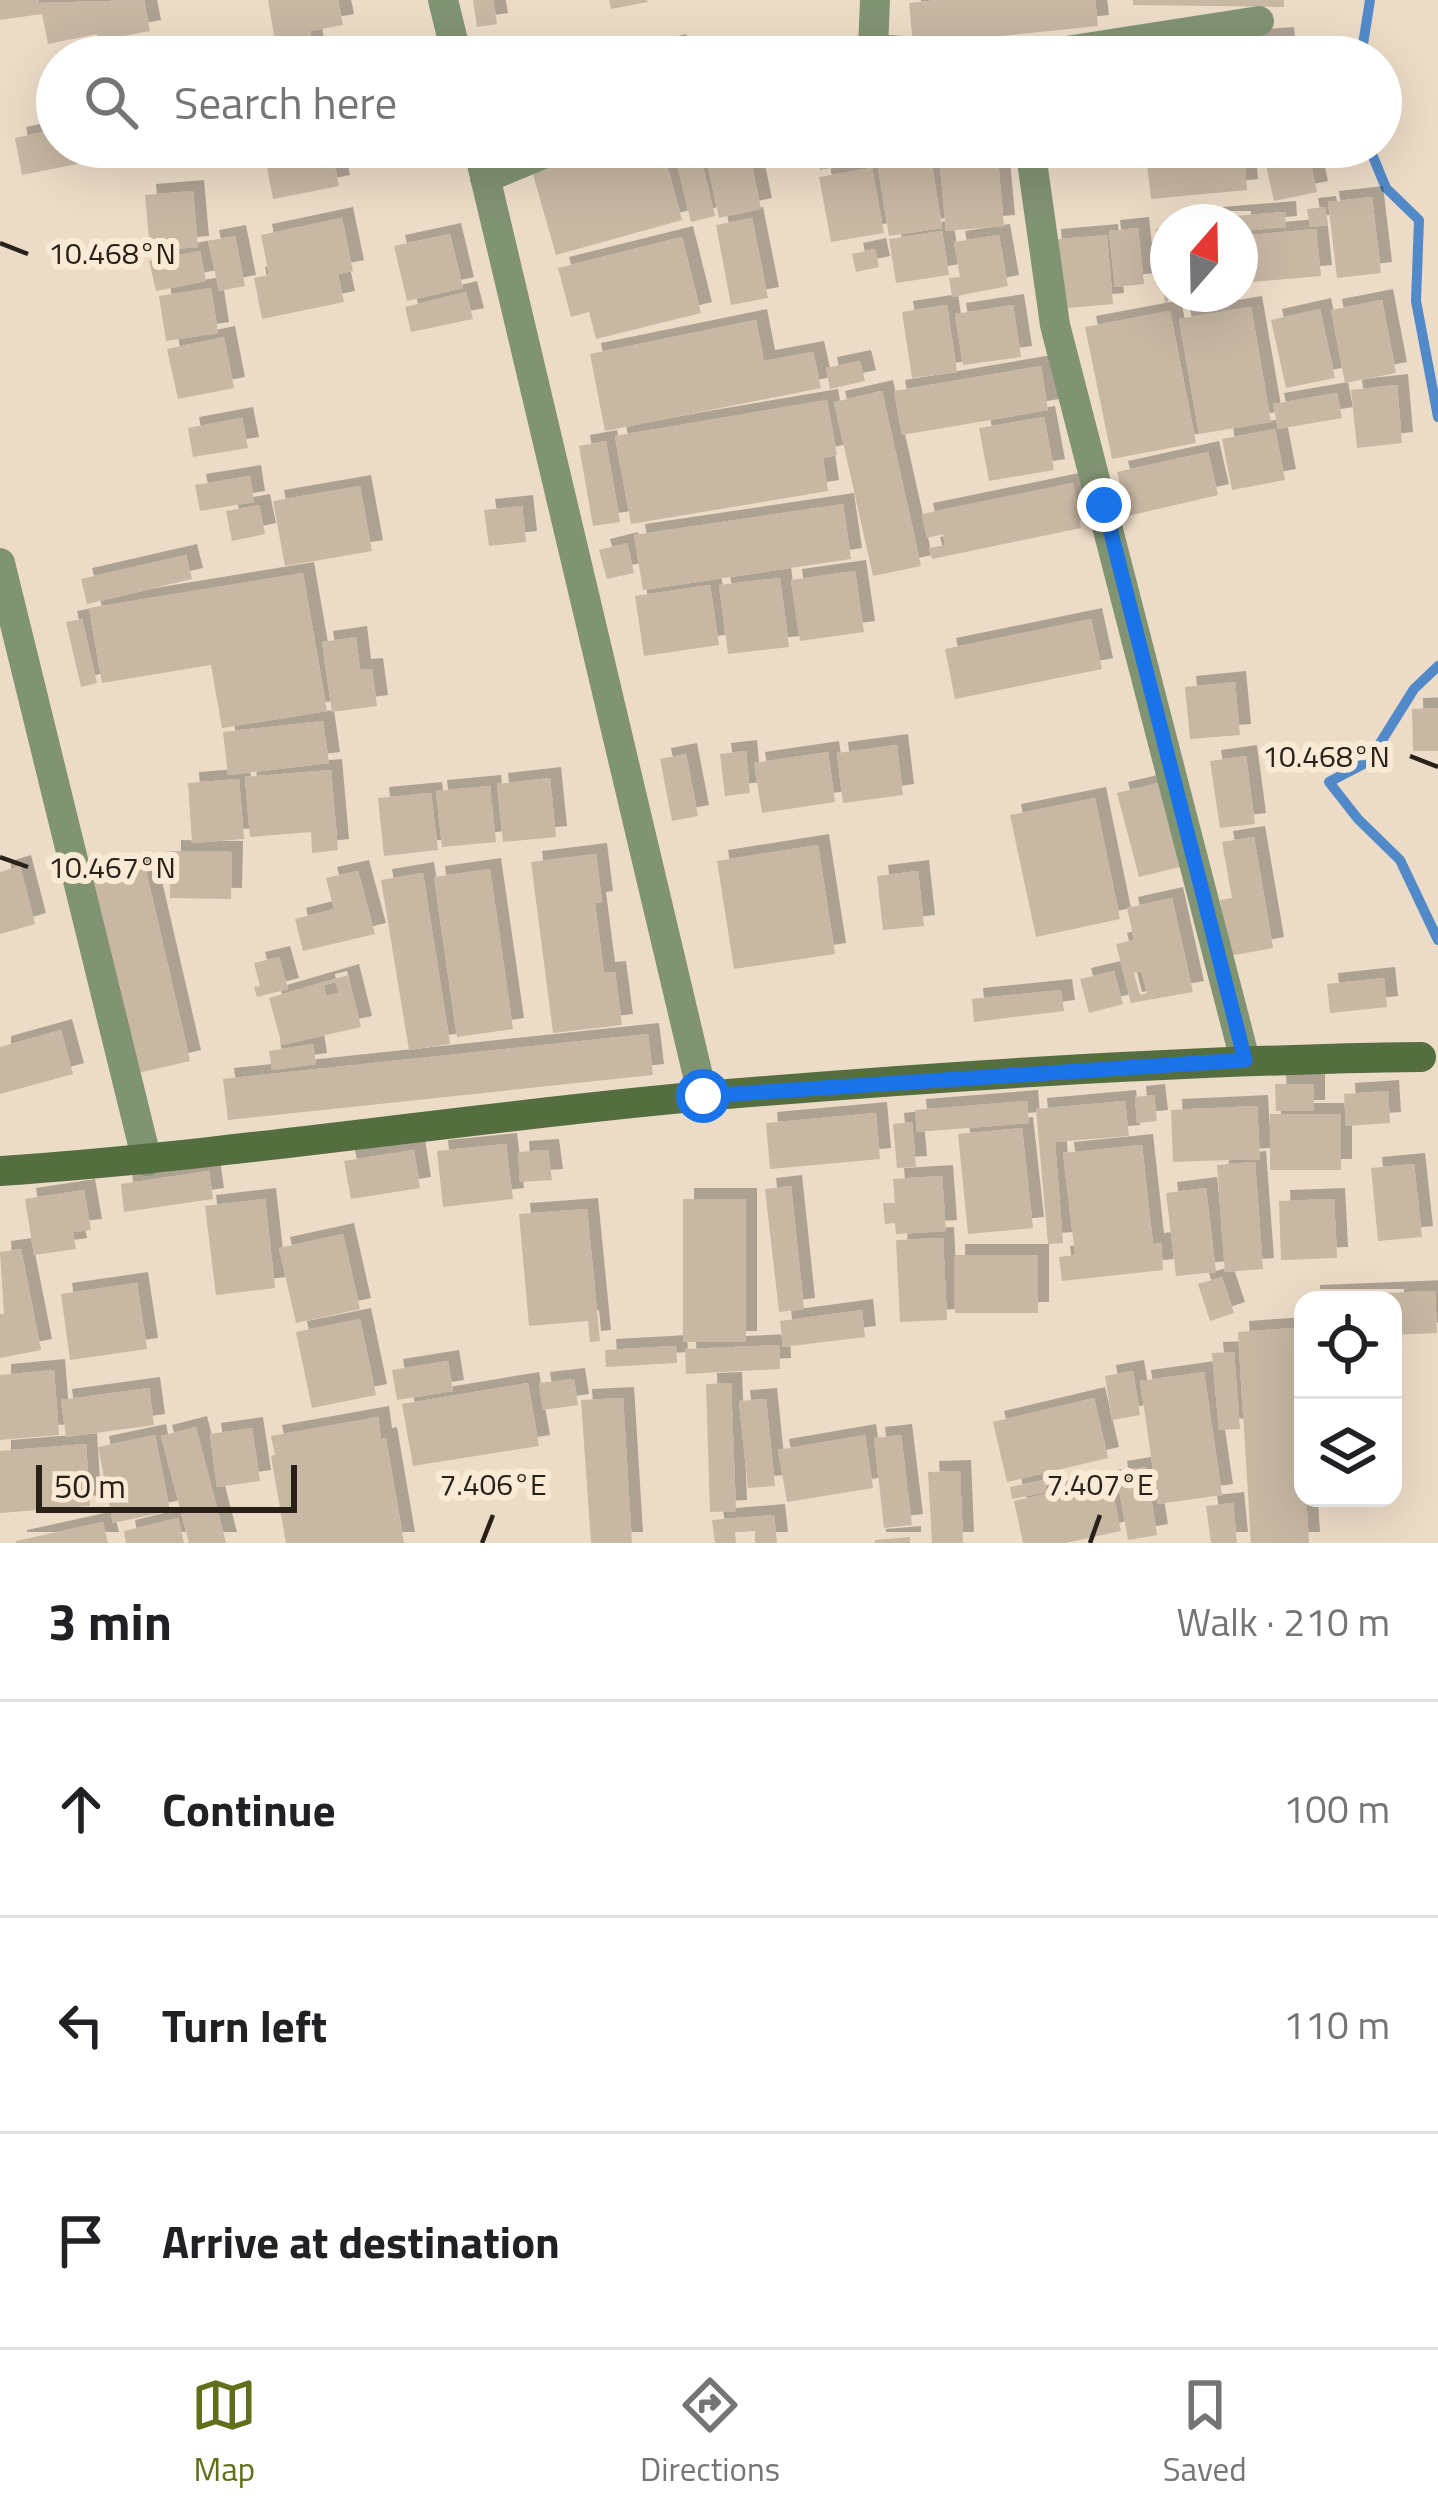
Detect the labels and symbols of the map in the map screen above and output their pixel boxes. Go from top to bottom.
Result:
north arrow [1150,204,1258,312]
text: 10.468°N [48,230,176,276]
route end [1077,478,1131,532]
text: 10.468°N [1262,733,1390,779]
text: 10.467°N [48,844,176,890]
route start [676,1069,730,1123]
scale bar [36,1459,297,1512]
text: 7.406°E [439,1461,547,1507]
text: 7.407°E [1046,1461,1154,1507]

